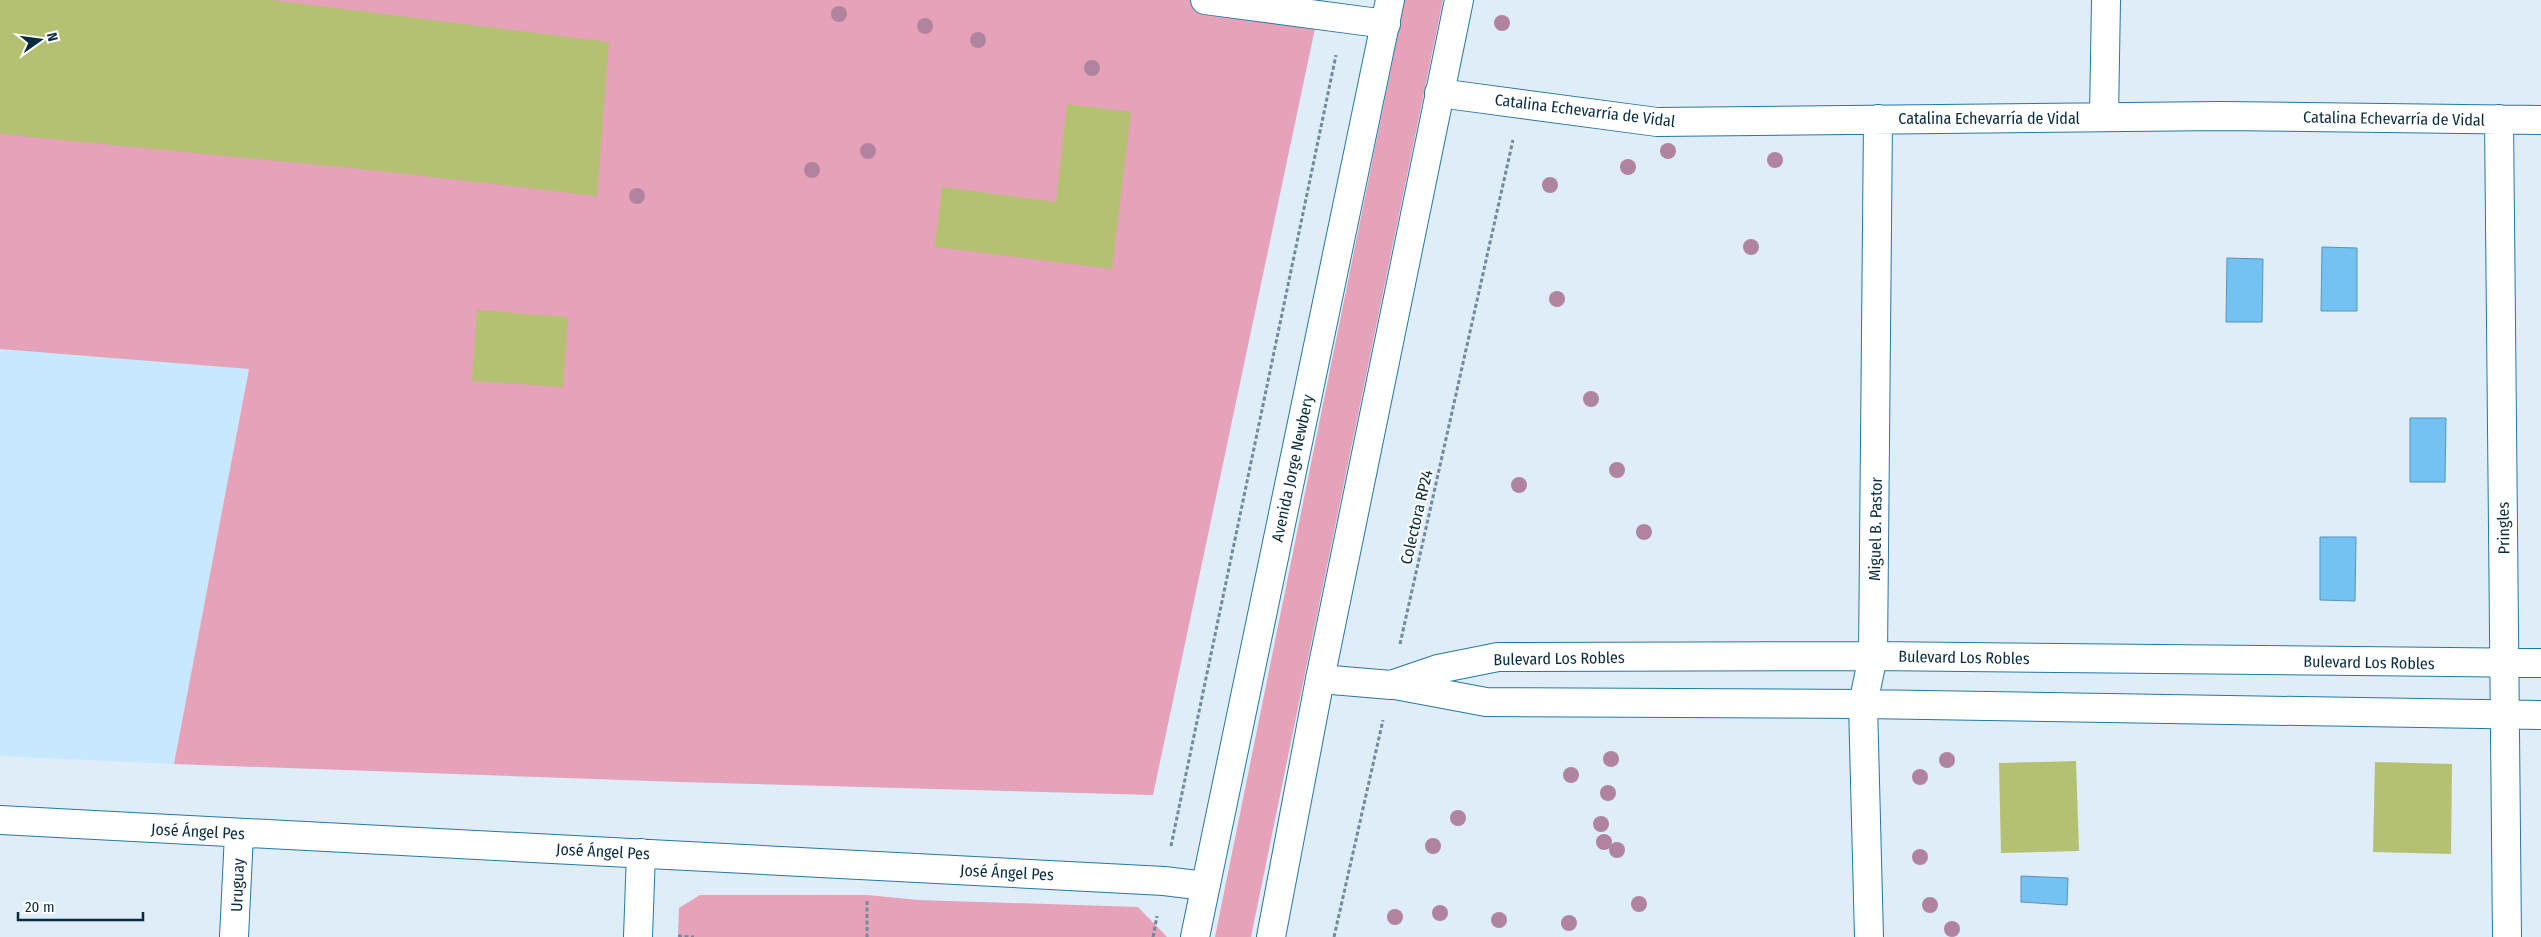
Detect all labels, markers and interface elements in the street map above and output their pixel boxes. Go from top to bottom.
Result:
north arrow [15,15,65,65]
text: N [43,31,61,43]
street label: Catalina Echevarría de Vidal [1494,90,1676,131]
street label: Catalina Echevarría de Vidal [2303,107,2485,130]
street label: Catalina Echevarría de Vidal [1898,109,2080,128]
street label: Avenida Jorge Newbery [1268,392,1318,544]
street label: Colectora RP24 [1396,468,1437,566]
street label: Miguel B. Pastor [1865,476,1886,581]
street label: Pringles [2494,501,2513,554]
street label: Bulevard Los Robles [1898,647,2030,668]
street label: Bulevard Los Robles [1493,648,1625,669]
street label: Bulevard Los Robles [2303,652,2435,673]
street label: José Ángel Pes [151,820,246,843]
street label: José Ángel Pes [556,840,651,863]
street label: Uruguay [227,857,248,912]
street label: José Ángel Pes [960,861,1055,884]
scale bar [18,890,142,922]
text: 20 m [25,898,55,916]

